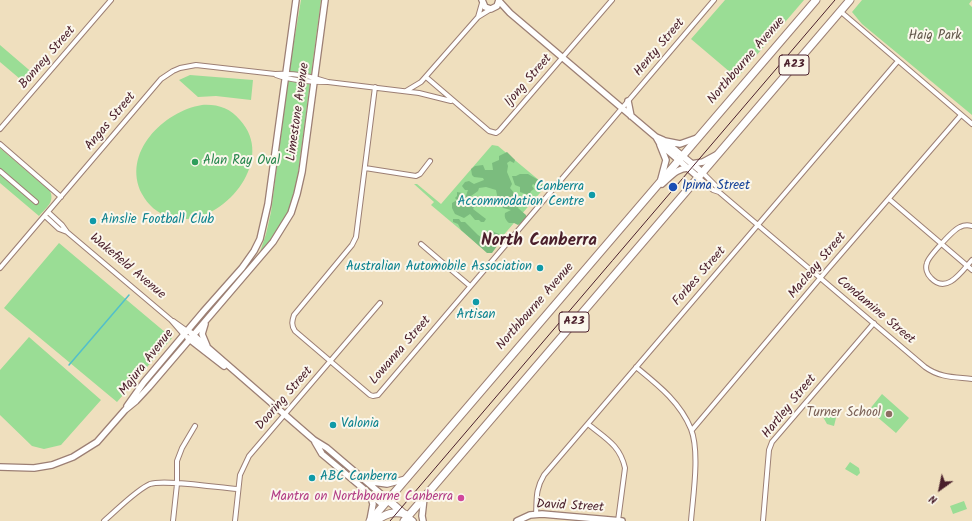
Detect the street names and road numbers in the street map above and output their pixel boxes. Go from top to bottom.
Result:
street label: Northbourne Avenue [705,14,789,108]
street label: Henty Street [631,16,689,80]
street label: Bonney Street [16,23,80,93]
street label: Ijong Street [502,52,556,110]
road number: A23 [779,55,809,75]
street label: Limestone Avenue [284,62,314,162]
street label: Angas Street [82,90,140,154]
street label: Macleay Street [786,230,850,302]
street label: Wakefield Avenue [86,231,168,303]
street label: Forbes Street [670,244,730,310]
street label: Northbourne Avenue [494,260,578,354]
street label: Condamine Street [833,274,917,348]
road number: A23 [559,312,589,332]
street label: Lowanna Street [367,313,435,389]
street label: Majura Avenue [116,327,178,399]
street label: Dooring Street [253,364,317,434]
street label: Hartley Street [760,372,820,442]
street label: David Street [536,497,604,517]

